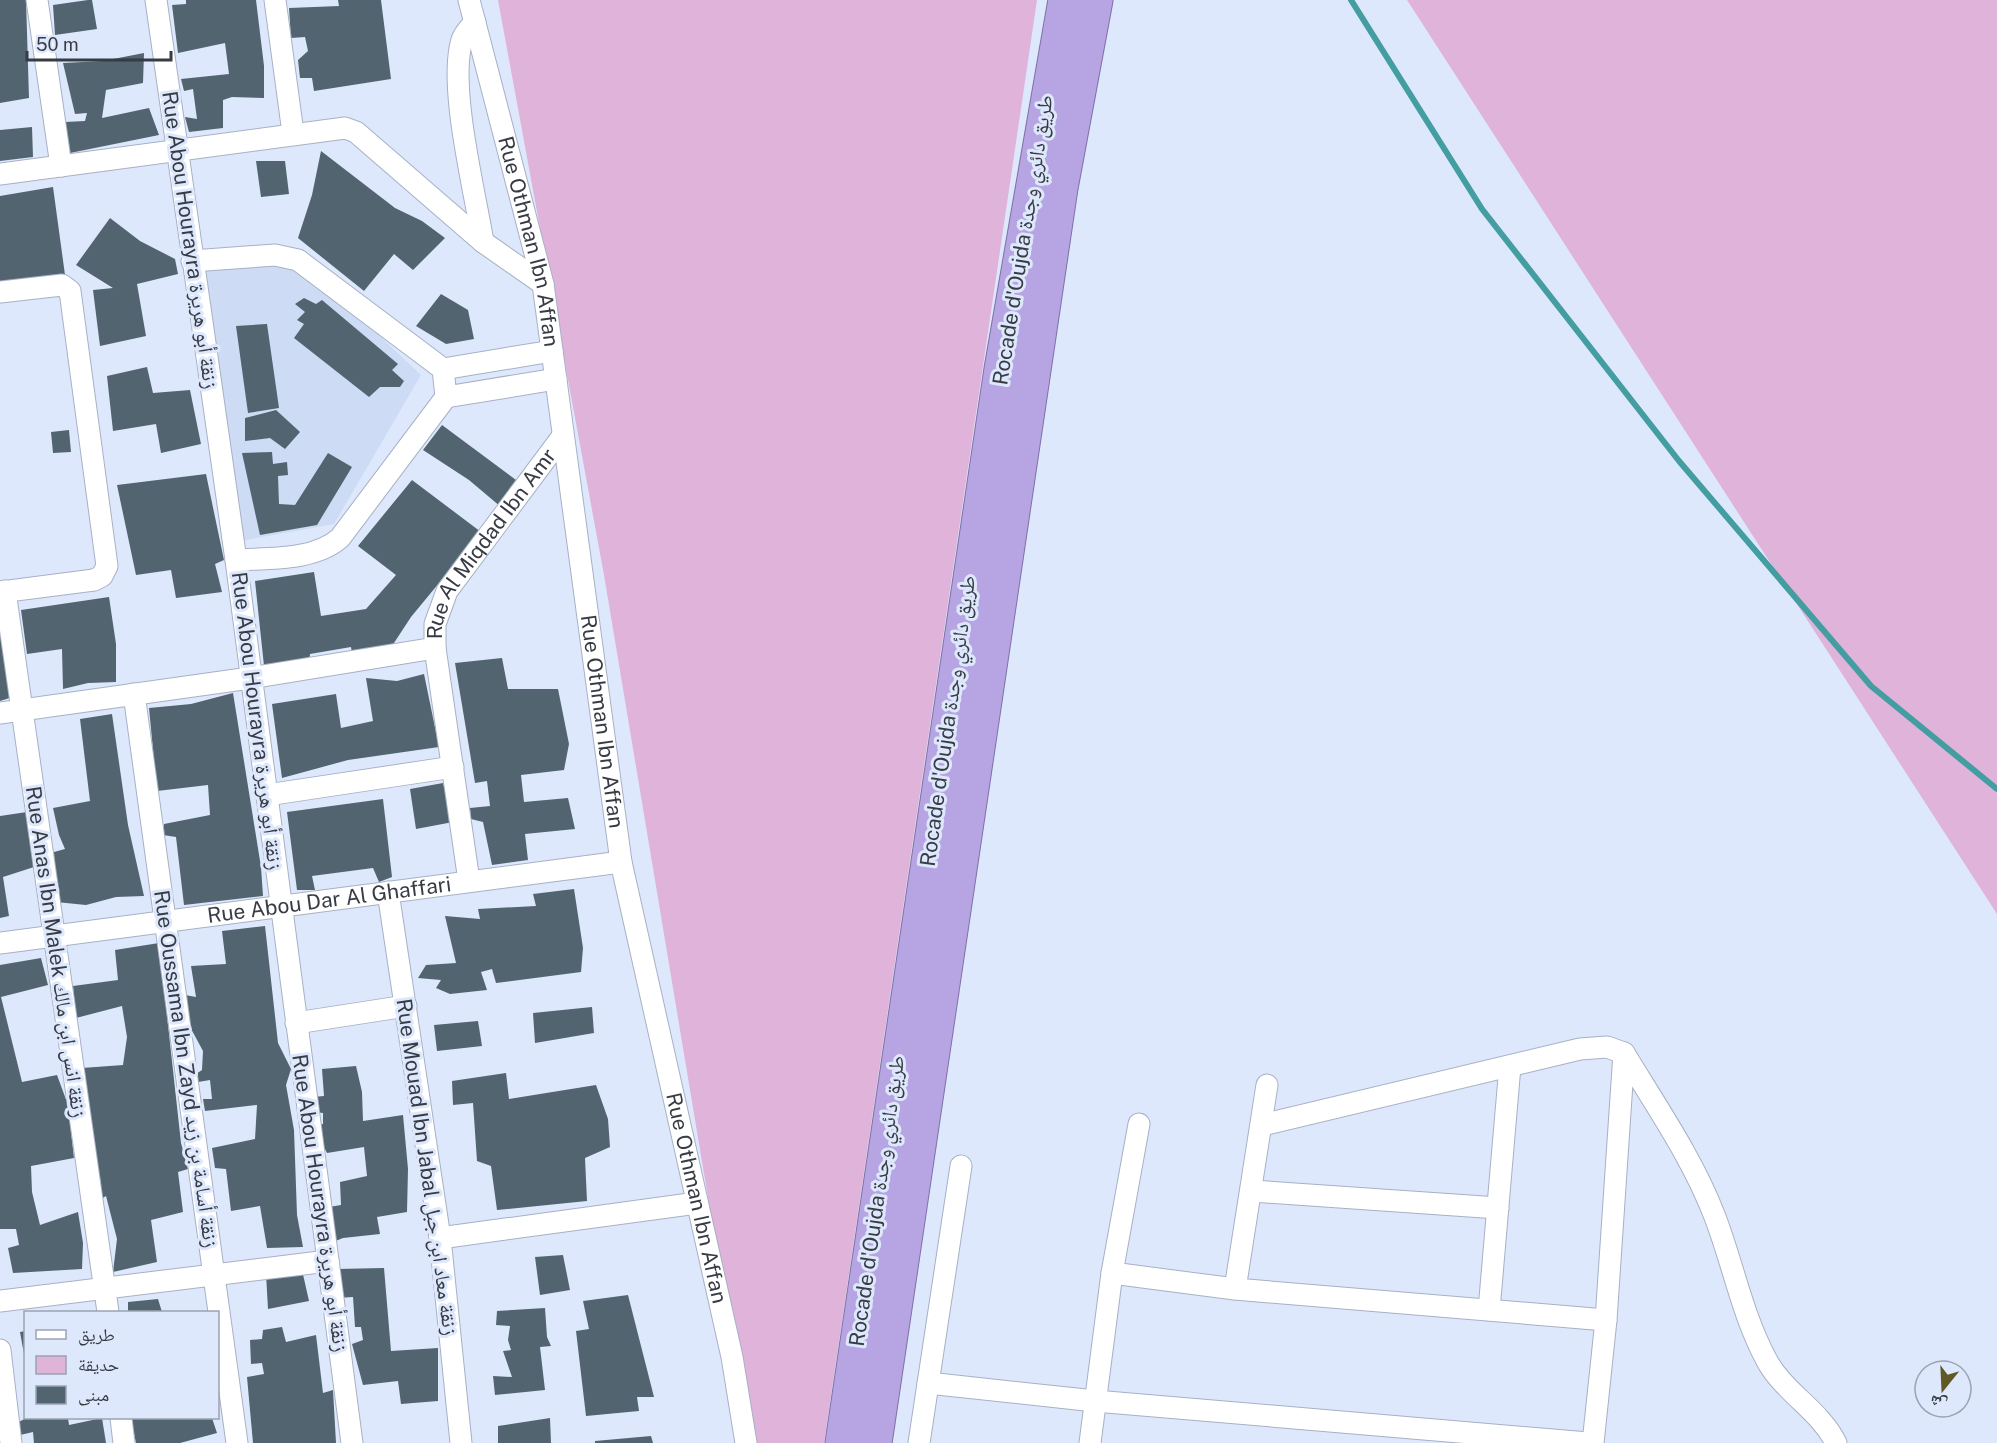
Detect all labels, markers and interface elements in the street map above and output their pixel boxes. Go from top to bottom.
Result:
scale bar [27,24,171,62]
text: 50 m [36,34,79,55]
street label: Rue Abou Hourayra زنقة أبو هريرة [157,89,224,390]
street label: Rocade d'Oujda طريق دائري وجدة [987,93,1062,388]
street label: Rue Othman Ibn Affan [493,134,564,348]
street label: Rue Al Miqdad Ibn Amr [422,444,561,639]
street label: Rue Abou Hourayra زنقة أبو هريرة [227,570,288,872]
street label: Rocade d'Oujda طريق دائري وجدة [915,574,985,869]
street label: Rue Othman Ibn Affan [576,613,629,830]
street label: Rue Anas Ibn Malek زنقة انس ابن مالك [20,785,92,1119]
street label: Rue Abou Dar Al Ghaffari [206,871,453,928]
street label: Rue Oussama Ibn Zayd زنقة أسامة بن زيد [148,889,224,1249]
street label: Rue Mouad Ibn Jabal زنقة معاد ابن جبل [390,997,464,1337]
street label: Rue Abou Hourayra زنقة أبو هريرة [287,1052,354,1353]
street label: Rocade d'Oujda طريق دائري وجدة [844,1054,914,1349]
street label: Rue Othman Ibn Affan [661,1090,733,1306]
legend [24,1311,219,1419]
text: طريق [78,1324,115,1346]
text: حديقة [78,1354,119,1375]
north arrow [1913,1359,1973,1419]
text: مبنى [78,1384,109,1406]
text: ش [1927,1391,1950,1414]

